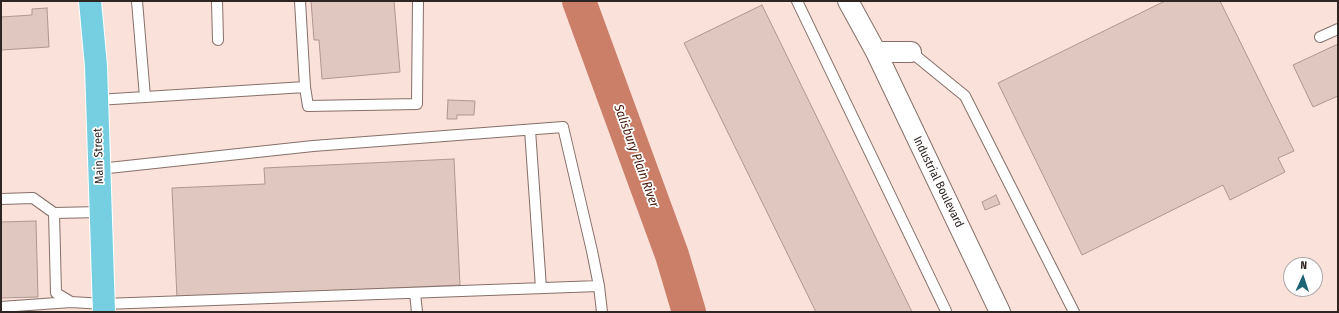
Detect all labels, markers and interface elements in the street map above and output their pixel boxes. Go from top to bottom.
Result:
water label: Salisbury Plain River [610,102,662,210]
street label: Main Street [91,128,107,184]
street label: Industrial Boulevard [910,134,966,230]
north arrow [1283,257,1323,297]
text: N [1300,259,1307,272]

